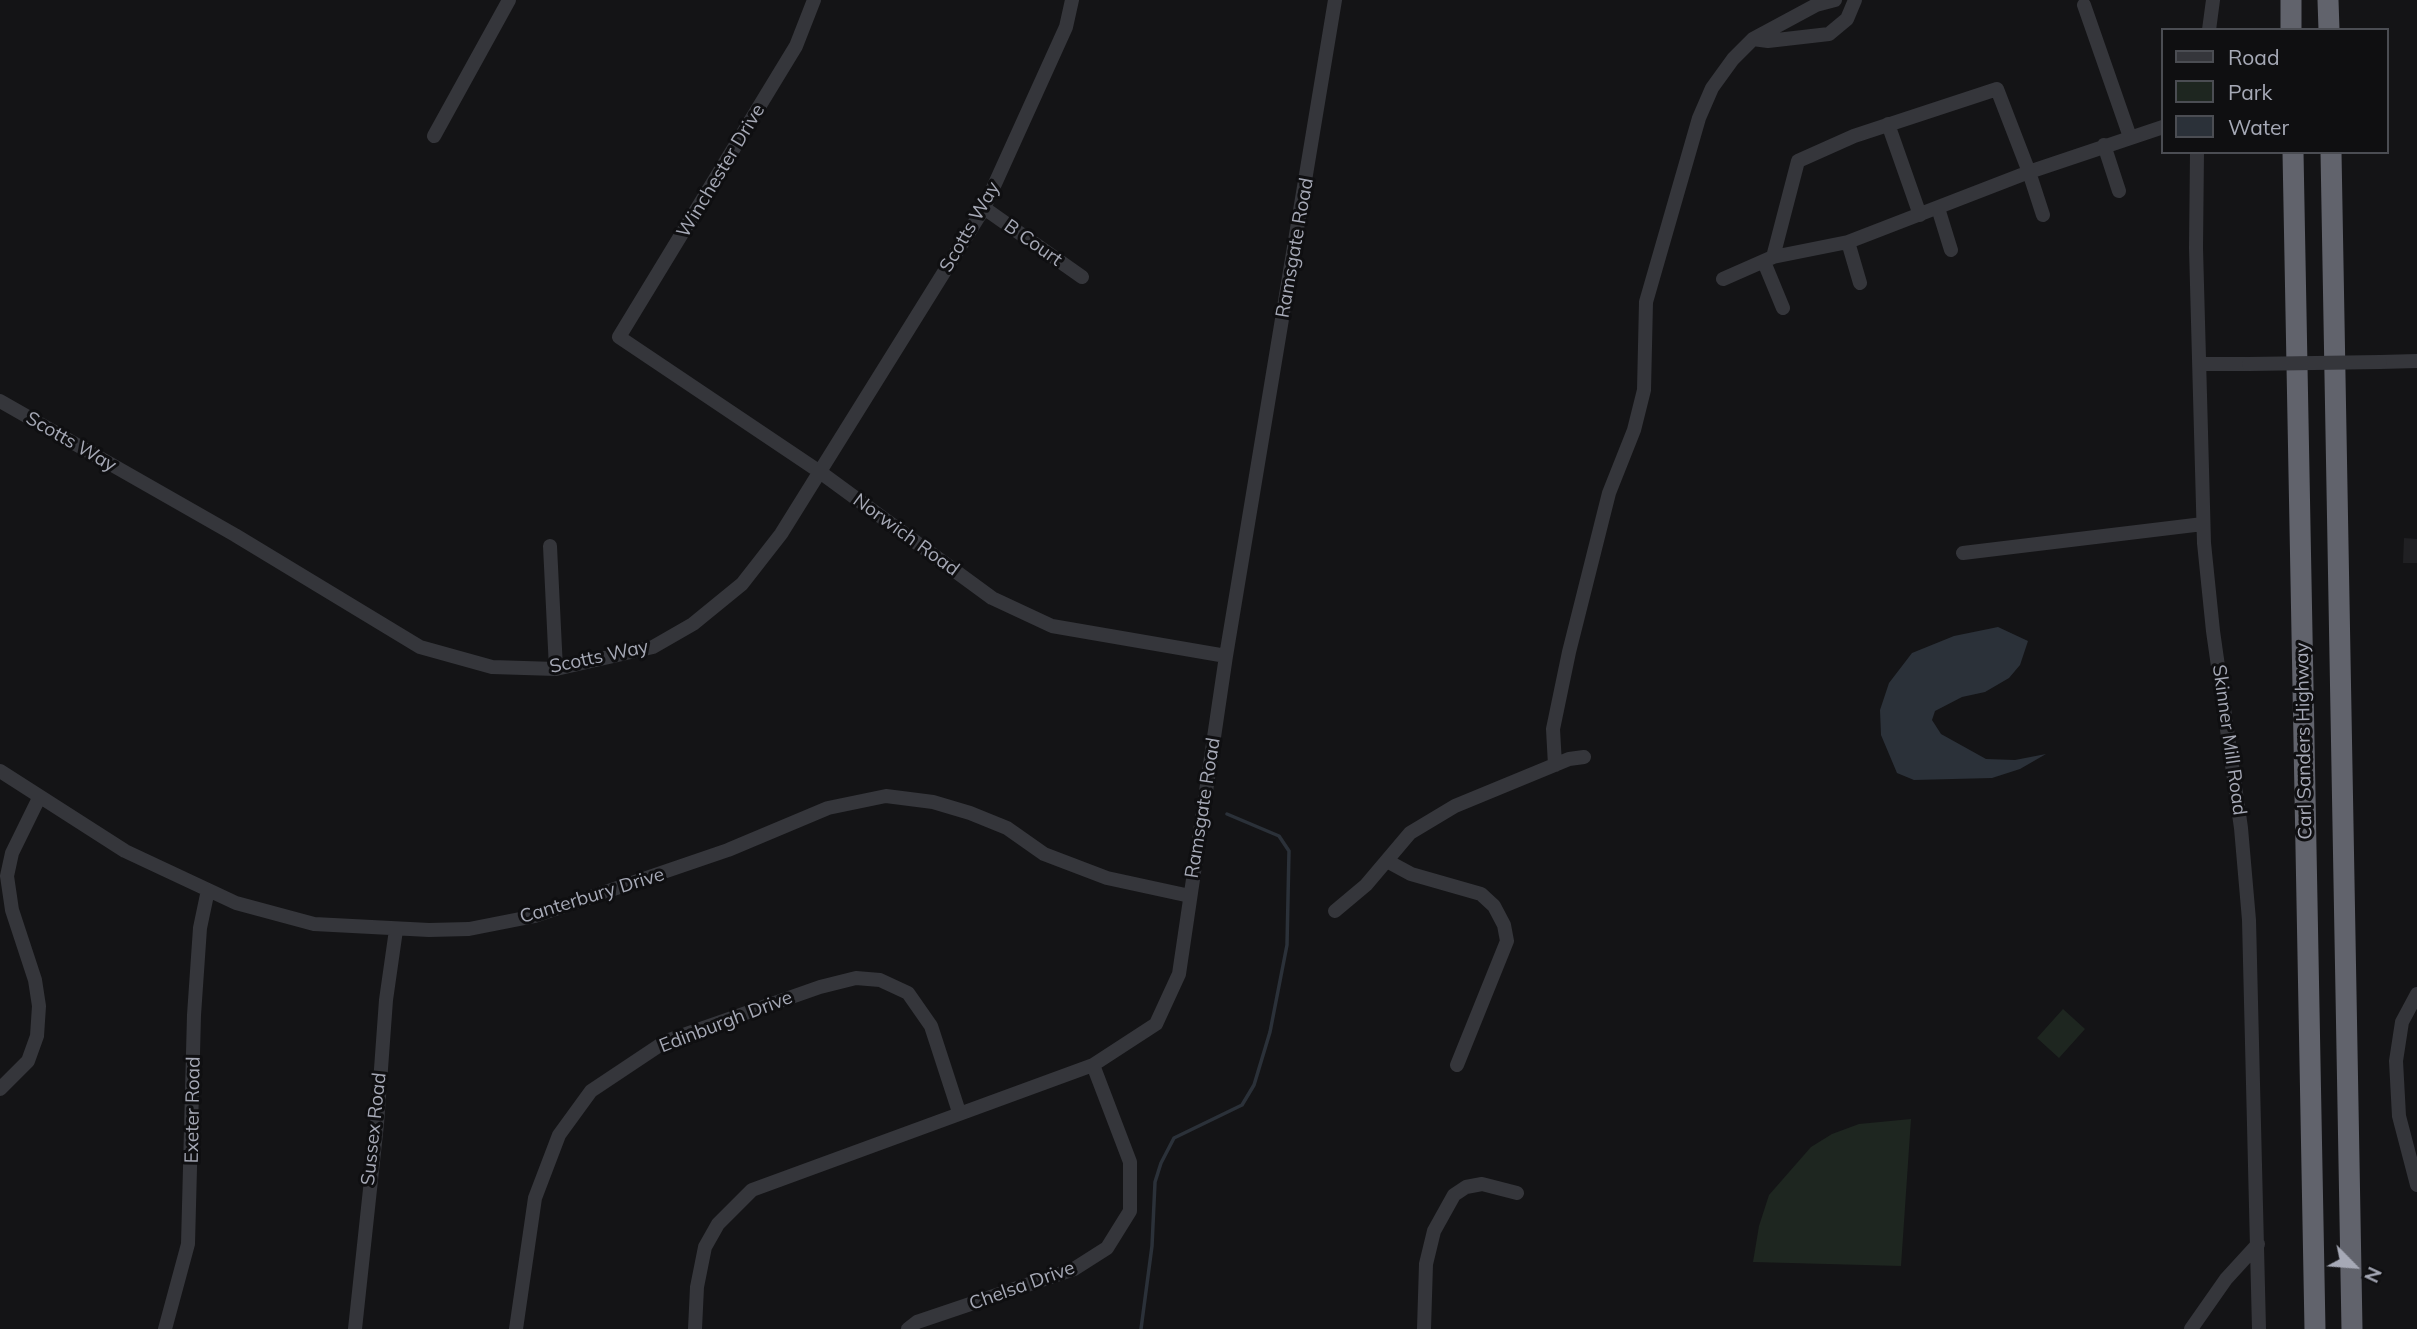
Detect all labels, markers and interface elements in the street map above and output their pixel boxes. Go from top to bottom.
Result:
legend [2162,28,2389,154]
text: Road [2228,44,2279,70]
text: Park [2228,79,2272,105]
street label: Winchester Drive [672,100,770,242]
text: Water [2228,114,2289,140]
street label: Ramsgate Road [1271,176,1319,320]
street label: Scotts Way [935,178,1005,276]
street label: B Court [999,215,1067,271]
street label: Scotts Way [22,407,120,477]
street label: Norwich Road [848,489,964,581]
street label: Scotts Way [547,635,651,679]
street label: Carl Sanders Highway [2291,642,2317,840]
street label: Skinner Mill Road [2207,663,2251,817]
street label: Ramsgate Road [1181,736,1225,880]
street label: Canterbury Drive [517,863,667,929]
street label: Edinburgh Drive [656,986,796,1058]
street label: Exeter Road [181,1056,205,1164]
street label: Sussex Road [357,1071,391,1187]
north arrow [2319,1231,2389,1301]
street label: Chelsa Drive [966,1256,1078,1316]
text: N [2359,1263,2387,1286]

